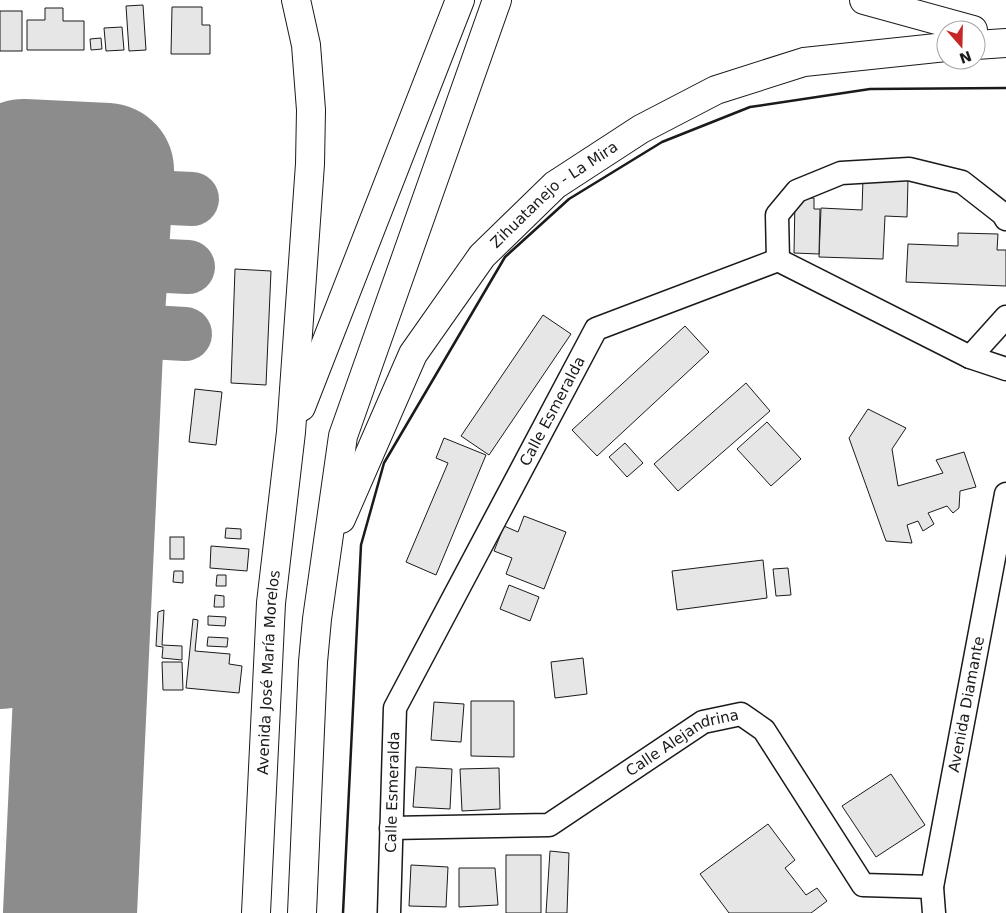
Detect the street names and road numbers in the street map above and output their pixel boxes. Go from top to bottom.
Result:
street label: Zihuatanejo - La Mira [487,138,621,252]
street label: Calle Esmeralda [516,353,589,469]
street label: Avenida José María Morelos [254,569,284,775]
street label: Avenida Diamante [945,635,988,774]
street label: Calle Alejandrina [622,706,740,780]
street label: Calle Esmeralda [382,731,403,853]

